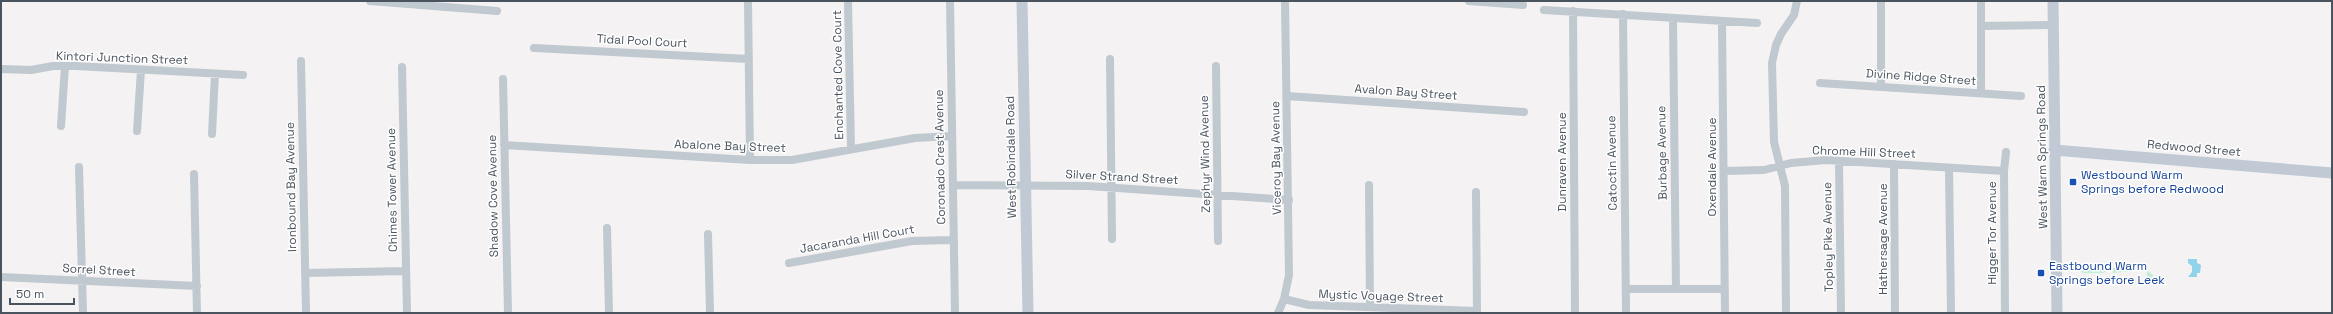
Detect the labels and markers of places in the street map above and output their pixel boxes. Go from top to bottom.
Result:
place label: Westbound Warm Springs before Redwood [2081,167,2224,197]
marker: Westbound Warm Springs before Redwood [2068,177,2078,187]
place label: Eastbound Warm Springs before Leek [2049,258,2165,288]
marker: Eastbound Warm Springs before Leek [2036,268,2046,278]

